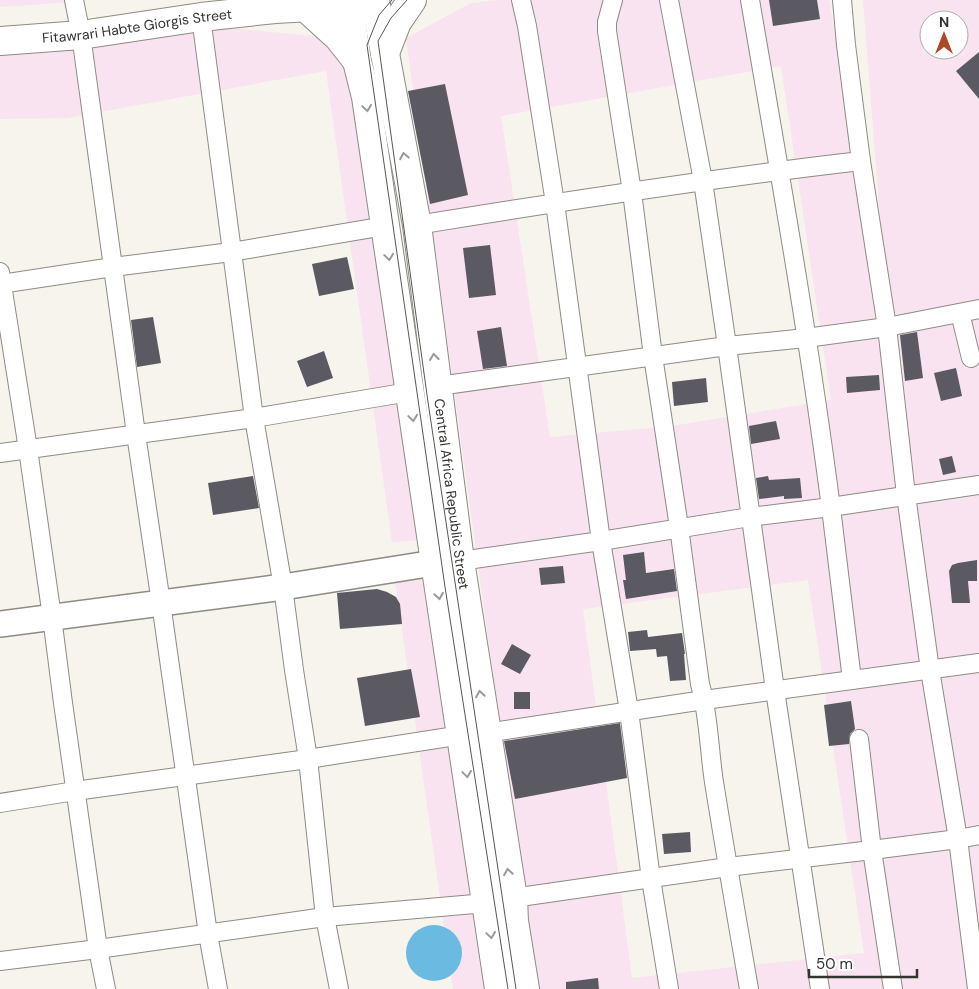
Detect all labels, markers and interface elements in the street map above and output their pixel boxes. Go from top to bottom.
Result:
street label: Fitawrari Habte Giorgis Street [42,5,233,47]
north arrow [919,10,969,60]
text: N [939,13,949,31]
one-way arrow [362,104,372,113]
one-way arrow [399,151,410,160]
one-way arrow [384,253,394,262]
one-way arrow [429,353,440,361]
street label: Central Africa Republic Street [430,397,473,591]
one-way arrow [407,414,418,422]
one-way arrow [434,592,444,600]
one-way arrow [476,689,486,698]
one-way arrow [462,769,472,778]
one-way arrow [504,867,514,876]
one-way arrow [485,930,495,939]
scale bar [809,946,916,978]
text: 50 m [816,954,853,974]

